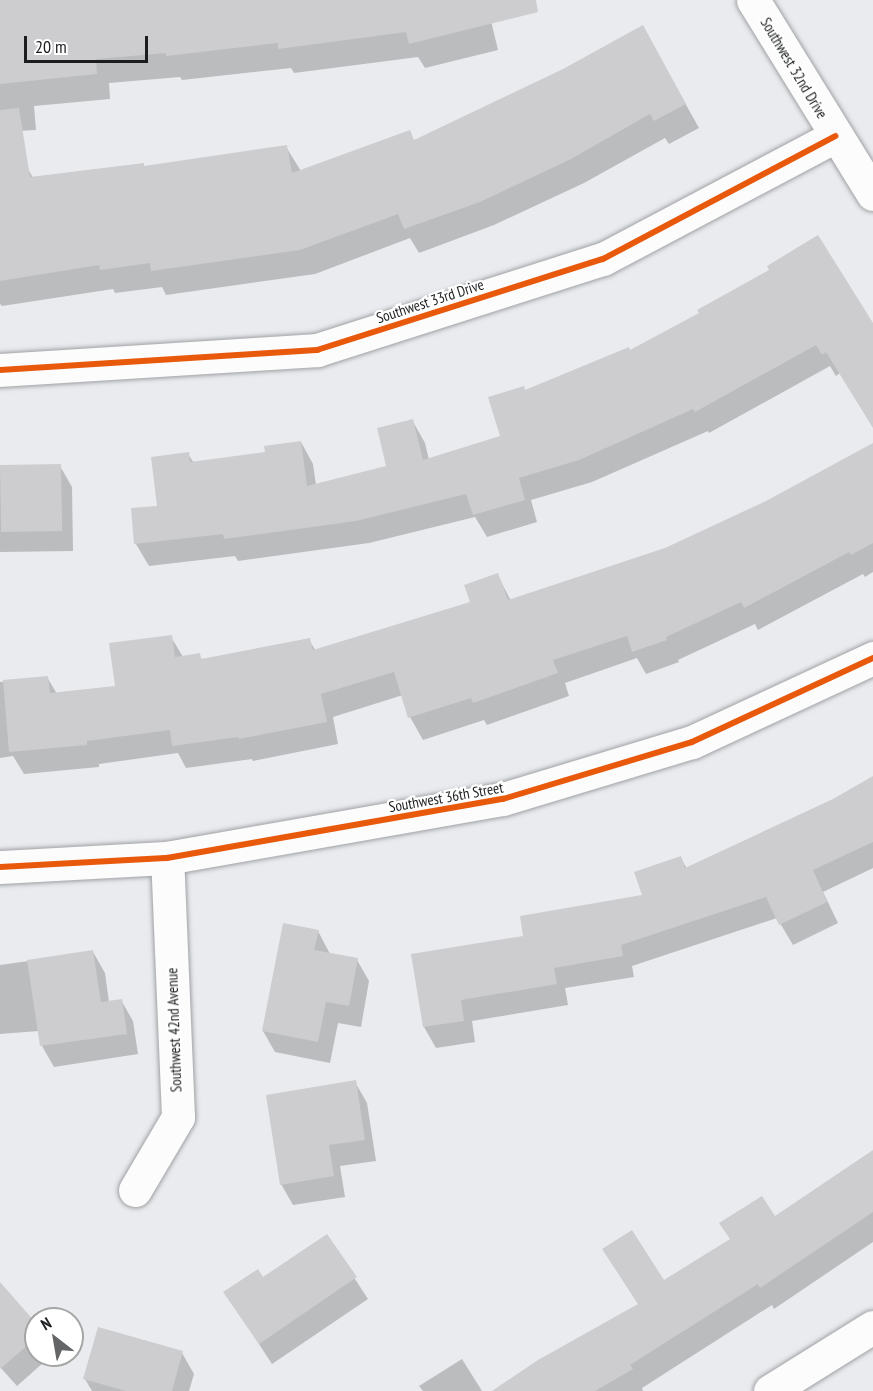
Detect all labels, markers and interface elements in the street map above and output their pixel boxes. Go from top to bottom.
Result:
street label: Southwest 32nd Drive [757,14,831,122]
scale bar [27,24,152,62]
text: 20 m [35,35,67,58]
street label: Southwest 33rd Drive [374,275,486,327]
street label: Southwest 36th Street [387,778,505,816]
street label: Southwest 42nd Avenue [163,967,185,1093]
north arrow [24,1307,84,1367]
text: N [37,1312,55,1334]

